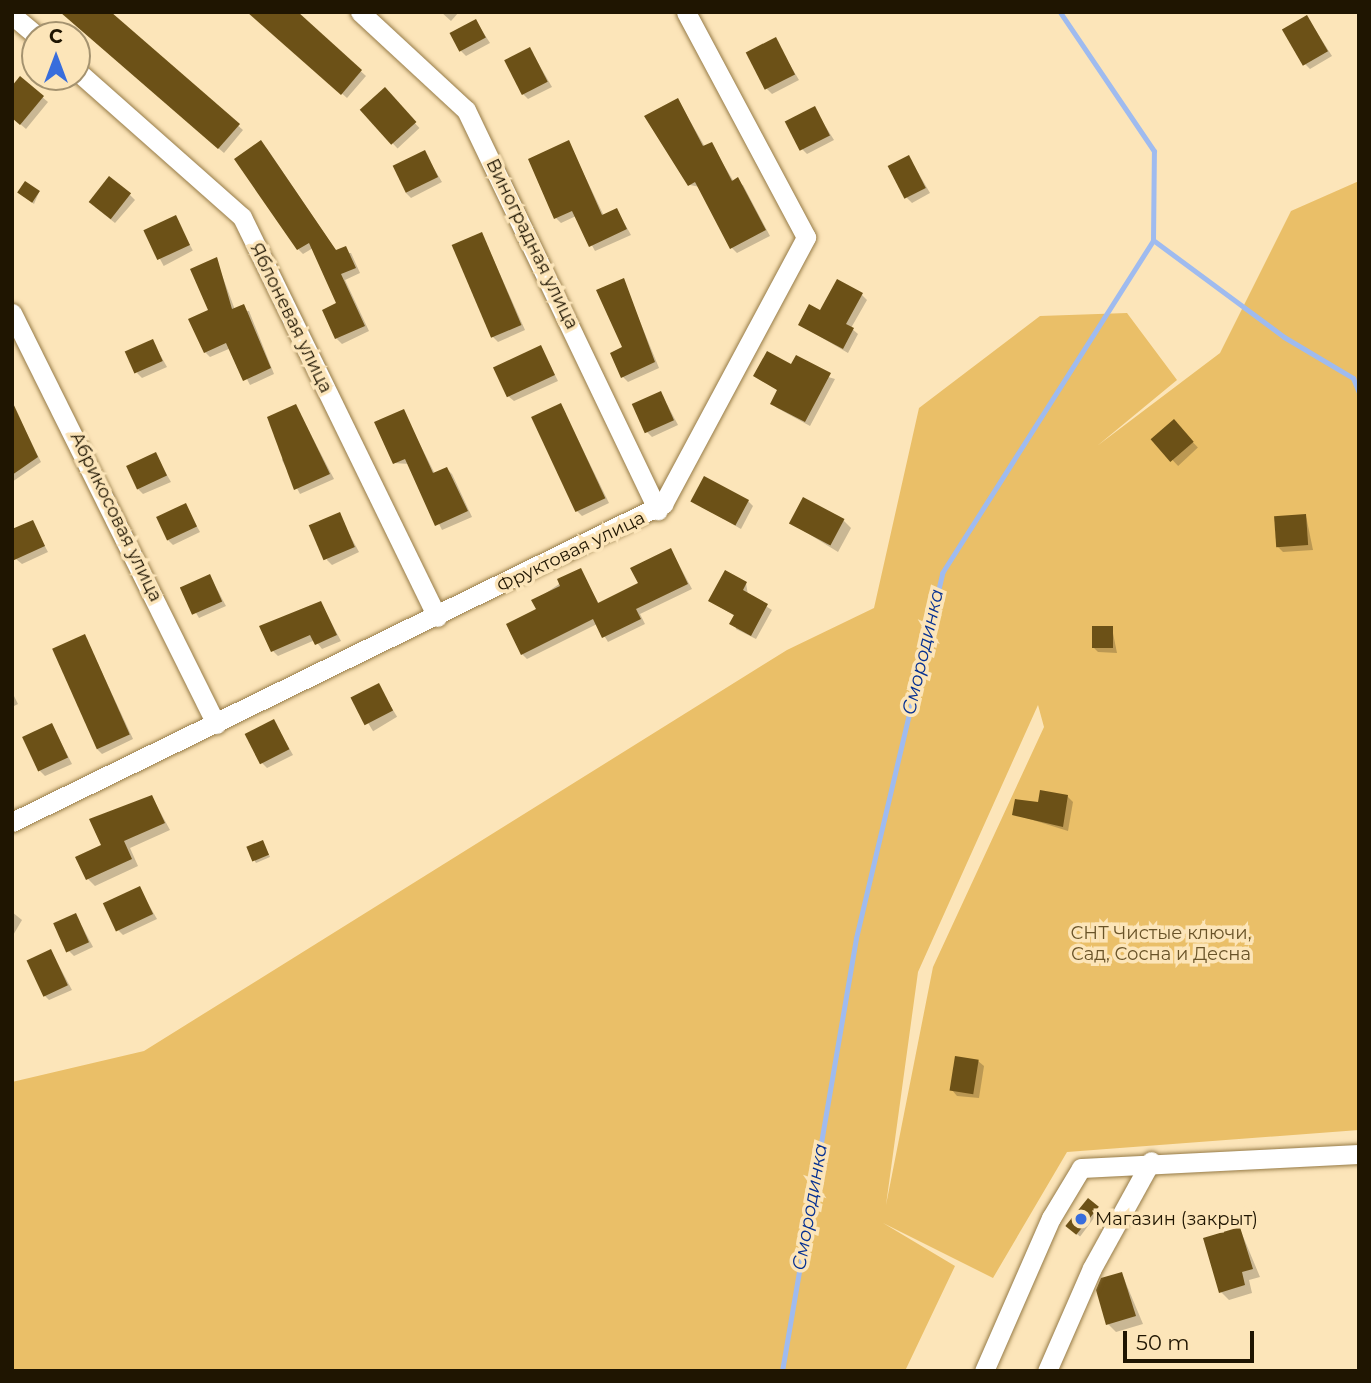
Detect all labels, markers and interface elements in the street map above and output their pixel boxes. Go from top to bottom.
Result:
north arrow [21,21,91,91]
text: С [49,25,63,48]
street label: Виноградная улица [481,155,583,333]
street label: Яблоневая улица [245,239,337,397]
street label: Абрикосовая улица [66,429,166,605]
street label: Фруктовая улица [494,507,648,597]
water label: Смородинка [897,587,949,717]
park label: СНТ Чистые ключи, Сад, Сосна и Десна [1070,923,1252,965]
water label: Смородинка [788,1142,832,1272]
place label: Магазин (закрыт) [1095,1208,1258,1230]
marker: Магазин (закрыт) [1073,1211,1089,1227]
scale bar [1126,1316,1257,1360]
text: 50 m [1136,1330,1190,1355]

